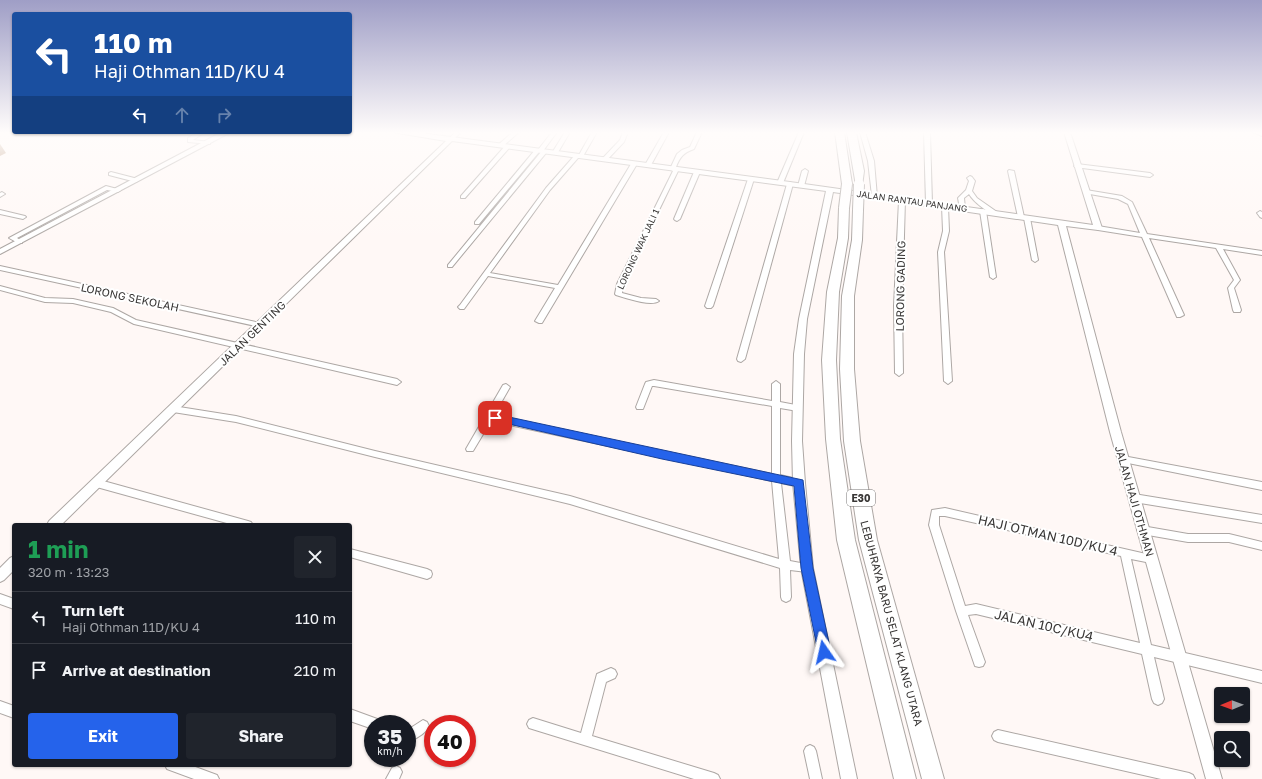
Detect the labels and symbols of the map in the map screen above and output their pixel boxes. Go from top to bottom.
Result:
street label: JALAN RANTAU PANJANG [856,188,968,214]
street label: LORONG WAK JALI 1 [615,206,662,291]
street label: LORONG GADING [893,240,907,331]
street label: LORONG SEKOLAH [80,280,180,314]
street label: JALAN GENTING [216,298,288,368]
pin [478,401,512,435]
street label: JALAN HAJI OTHMAN [1113,444,1157,558]
road number: E30 [847,490,875,506]
street label: HAJI OTMAN 10D/KU 4 [977,511,1120,559]
street label: LEBUHRAYA BARU SELAT KLANG UTARA [858,519,926,728]
street label: JALAN 10C/KU4 [993,606,1095,644]
position arrow [803,631,845,673]
north arrow [1214,687,1250,723]
speed limit sign: 40 [424,715,476,767]

